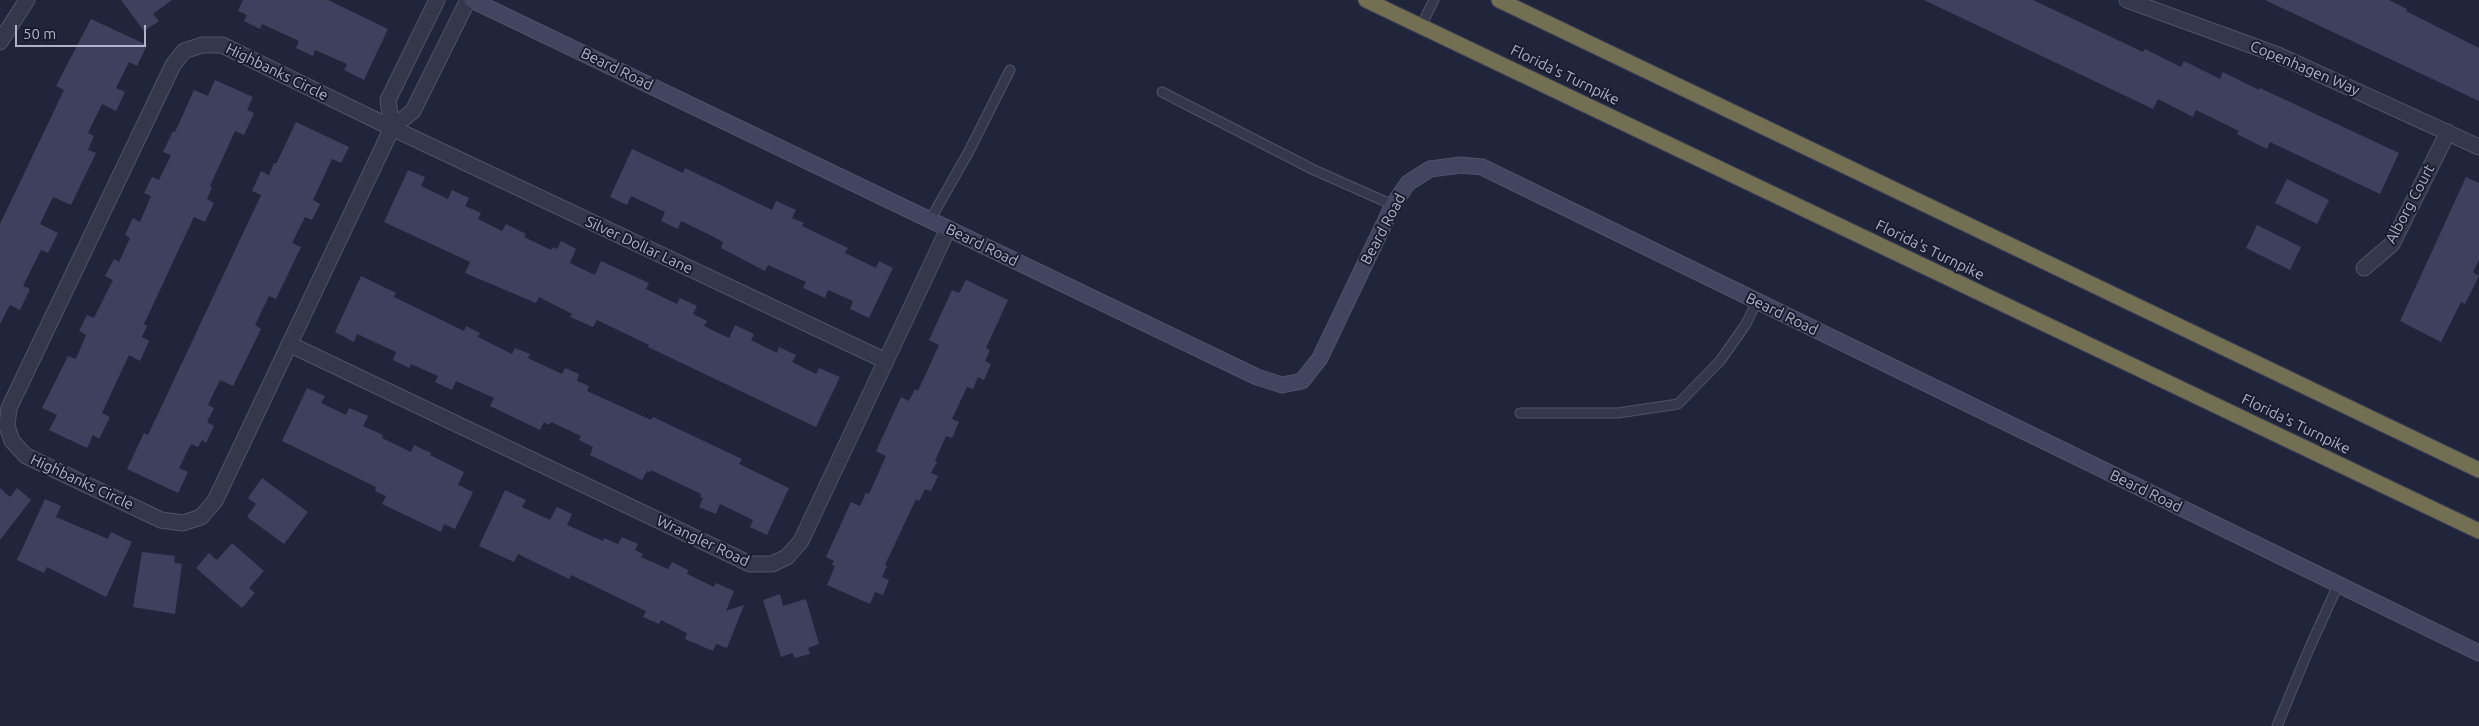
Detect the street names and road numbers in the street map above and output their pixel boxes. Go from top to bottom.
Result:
street label: Copenhagen Way [2248,37,2362,99]
street label: Highbanks Circle [223,39,331,105]
street label: Florida's Turnpike [1508,41,1622,109]
street label: Beard Road [578,44,656,94]
street label: Alborg Court [2382,161,2438,247]
street label: Beard Road [1357,190,1409,268]
street label: Silver Dollar Lane [582,212,696,278]
street label: Florida's Turnpike [1873,216,1987,284]
street label: Beard Road [943,220,1021,270]
street label: Beard Road [1743,289,1821,339]
street label: Florida's Turnpike [2239,390,2353,458]
street label: Highbanks Circle [28,450,136,514]
street label: Beard Road [2107,466,2185,516]
street label: Wrangler Road [654,512,752,570]

